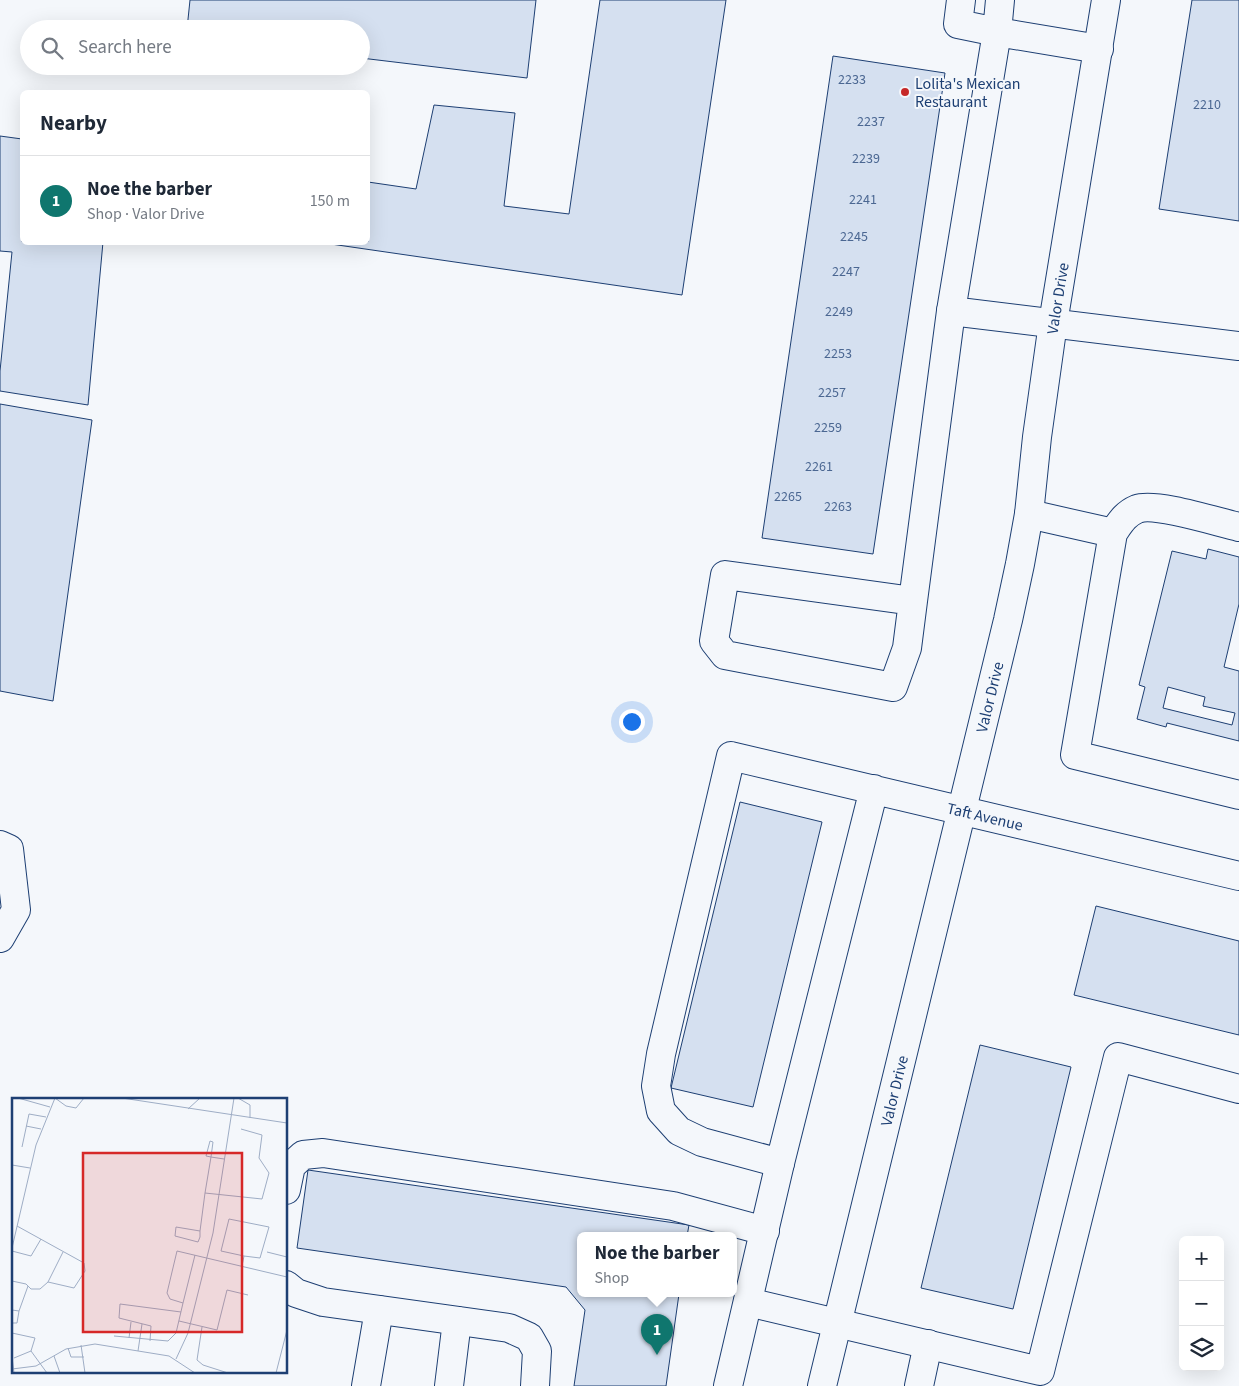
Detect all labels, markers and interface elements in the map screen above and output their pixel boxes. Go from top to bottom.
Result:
search box [20,20,370,75]
icon: search [38,34,66,62]
text: Search here [78,34,172,61]
house number: 2233 [838,70,866,90]
place label: Lolita's Mexican Restaurant [915,73,1020,113]
marker: Lolita's Mexican Restaurant [899,86,911,98]
house number: 2210 [1193,95,1221,115]
text: Nearby [40,108,107,138]
house number: 2237 [857,112,885,132]
house number: 2239 [852,149,880,169]
text: Noe the barber [87,176,212,203]
text: 1 [52,190,60,212]
text: 150 m [310,190,350,212]
house number: 2241 [849,190,877,210]
text: Shop · Valor Drive [87,203,204,225]
house number: 2245 [840,227,868,247]
street label: Valor Drive [1042,261,1075,336]
house number: 2247 [832,262,860,282]
house number: 2249 [825,302,853,322]
house number: 2253 [824,344,852,364]
house number: 2257 [818,383,846,403]
house number: 2259 [814,418,842,438]
house number: 2261 [805,457,833,477]
house number: 2265 [774,487,802,507]
house number: 2263 [824,497,852,517]
street label: Valor Drive [971,660,1009,735]
your location [619,709,645,735]
street label: Taft Avenue [945,797,1025,837]
street label: Valor Drive [875,1053,914,1129]
inset map [12,1098,288,1374]
popup [577,1232,737,1297]
map controls [1179,1236,1224,1371]
button: + [1179,1236,1224,1281]
text: Noe the barber [594,1240,720,1267]
text: Shop [594,1267,629,1289]
button: − [1179,1281,1224,1326]
pin: 1 [641,1314,673,1355]
button: layers [1179,1326,1224,1371]

